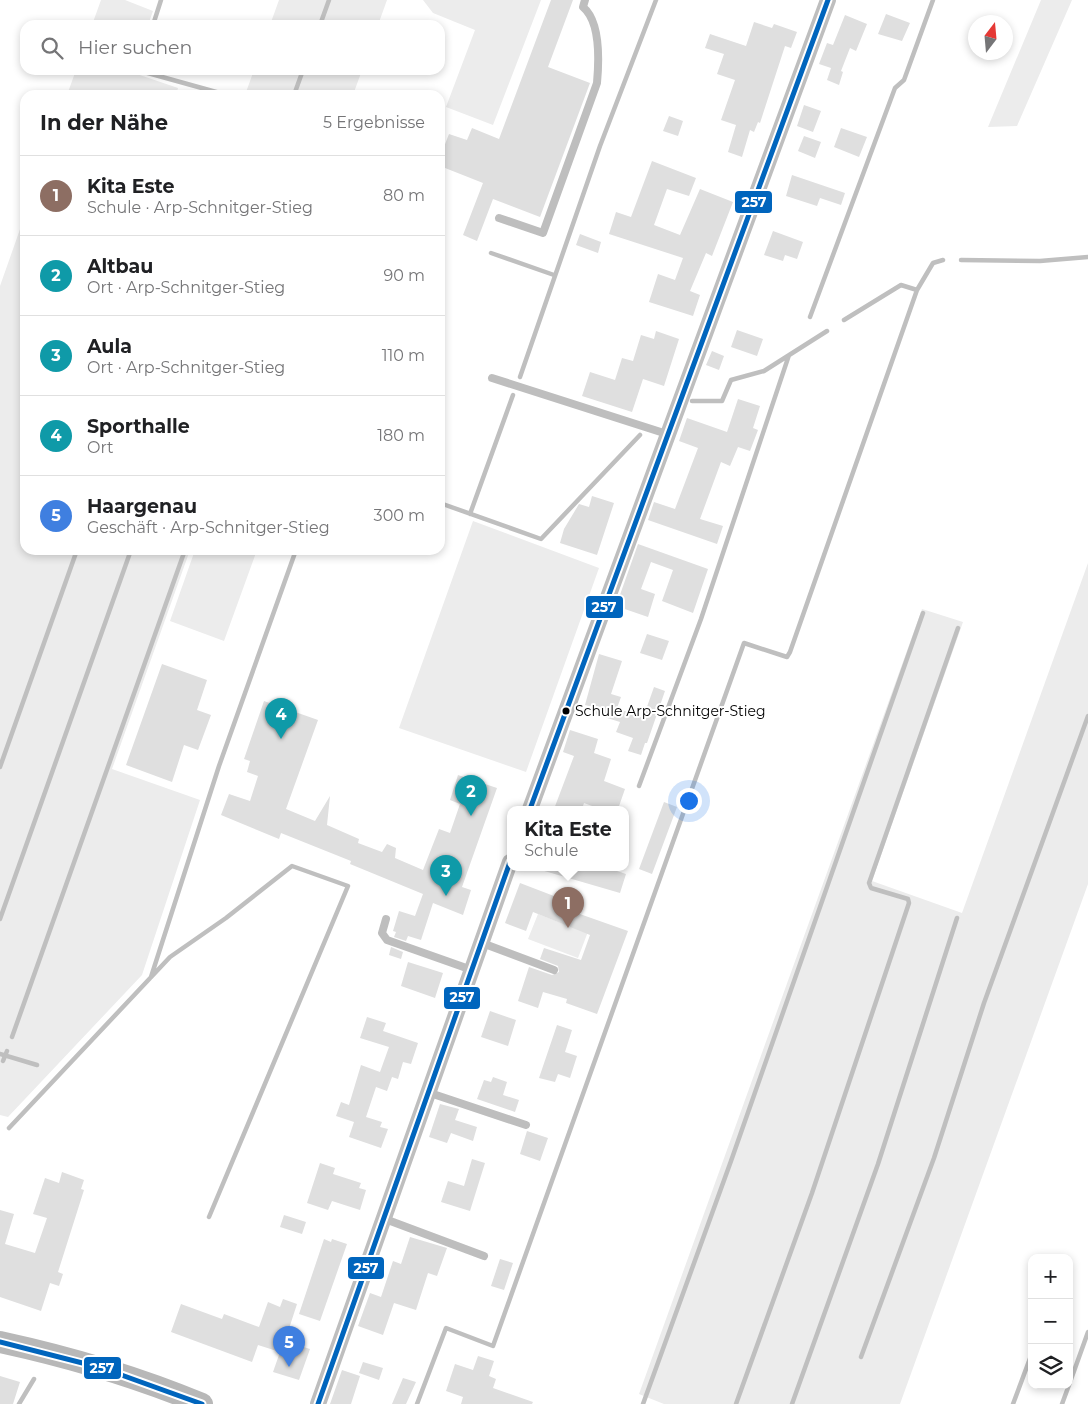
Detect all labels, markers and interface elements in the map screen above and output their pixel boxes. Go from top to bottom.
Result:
north arrow [968,15,1013,60]
search box [20,20,445,75]
icon: search [38,34,66,62]
text: Hier suchen [78,36,192,59]
text: In der Nähe [40,110,168,135]
text: 5 Ergebnisse [323,113,425,132]
text: Kita Este [87,175,175,198]
text: 1 [53,186,59,205]
text: 80 m [383,186,425,205]
line badge: 257 [734,190,773,214]
text: 257 [741,193,767,211]
text: Schule · Arp-Schnitger-Stieg [87,198,313,217]
text: Altbau [87,255,153,278]
text: 2 [51,266,61,285]
text: 90 m [383,266,425,285]
text: Ort · Arp-Schnitger-Stieg [87,278,285,297]
text: Aula [87,335,132,358]
text: 3 [51,346,61,365]
text: 110 m [382,346,425,365]
text: Ort · Arp-Schnitger-Stieg [87,358,285,377]
text: Sporthalle [87,415,190,438]
text: 4 [50,426,62,445]
text: 180 m [377,426,425,445]
text: Ort [87,438,114,457]
text: Haargenau [87,495,197,518]
text: 5 [51,506,61,525]
text: 300 m [374,506,425,525]
text: Geschäft · Arp-Schnitger-Stieg [87,518,330,537]
line badge: 257 [585,595,624,619]
text: 257 [591,598,617,616]
pin: 4 [265,698,297,739]
place label: Schule Arp-Schnitger-Stieg [575,702,766,720]
marker: Schule Arp-Schnitger-Stieg [561,706,571,716]
pin: 2 [455,775,487,816]
your location [676,788,702,814]
popup [507,806,629,871]
text: Kita Este [524,818,612,841]
text: Schule [524,841,579,860]
pin: 3 [430,855,462,896]
pin: 1 [552,887,584,928]
line badge: 257 [443,986,481,1010]
text: 257 [449,988,475,1006]
map controls [1028,1254,1073,1389]
button: + [1028,1254,1073,1299]
line badge: 257 [347,1256,385,1280]
text: 257 [353,1259,379,1277]
button: − [1028,1299,1073,1344]
pin: 5 [273,1326,305,1367]
button: layers [1028,1344,1073,1389]
line badge: 257 [83,1356,122,1380]
text: 257 [89,1359,115,1377]

